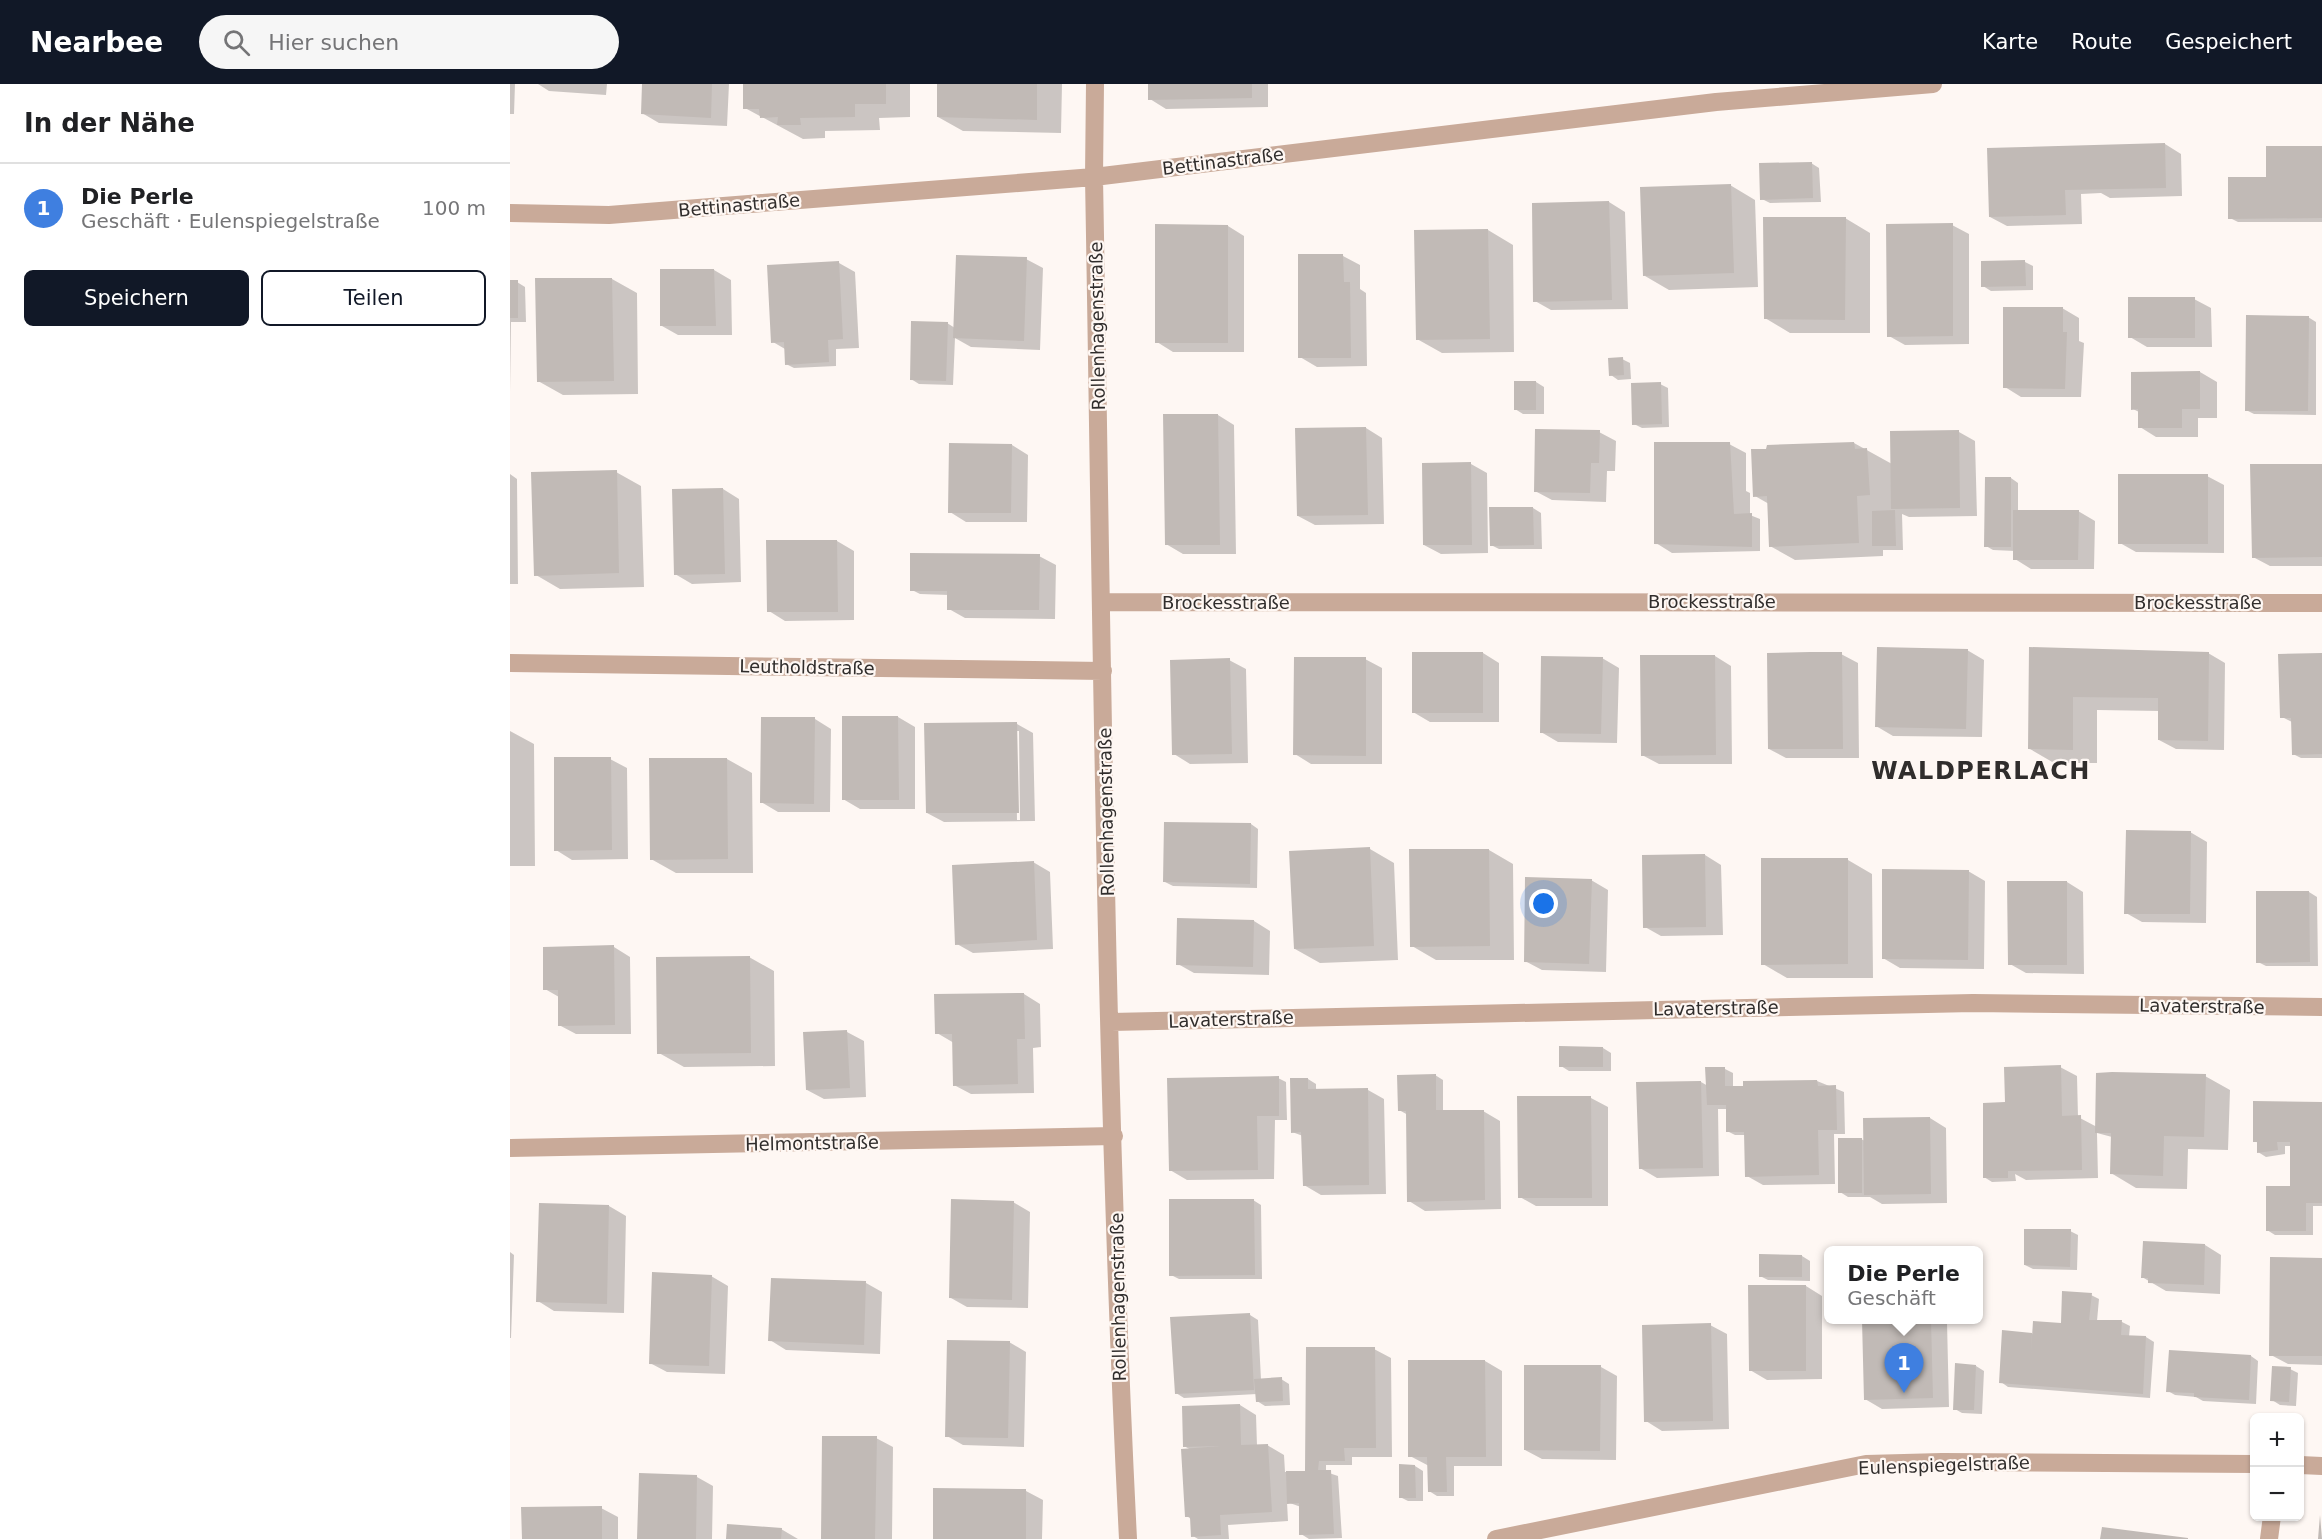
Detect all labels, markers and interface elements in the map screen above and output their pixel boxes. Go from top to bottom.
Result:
search box [199,15,619,69]
text: Nearbee [30,26,163,59]
icon: search [220,26,253,59]
text: Hier suchen [268,30,399,55]
text: Karte [1982,30,2038,54]
text: Route [2071,30,2132,54]
text: Gespeichert [2165,30,2292,54]
text: In der Nähe [24,108,195,138]
street label: Bettinastraße [1161,143,1285,179]
text: Die Perle [81,184,194,209]
street label: Bettinastraße [677,189,801,221]
text: 1 [37,196,50,220]
text: 100 m [422,196,486,220]
text: Geschäft · Eulenspiegelstraße [81,209,380,233]
street label: Rollenhagenstraße [1085,241,1109,411]
button: Speichern [24,270,249,326]
button: Teilen [261,270,486,326]
street label: Brockesstraße [1648,591,1776,612]
street label: Brockesstraße [1162,592,1290,613]
street label: Brockesstraße [2134,592,2262,613]
street label: Leutholdstraße [739,655,875,679]
street label: Rollenhagenstraße [1094,727,1118,897]
district label: WALDPERLACH [1871,757,2091,785]
your location [1529,889,1558,918]
street label: Lavaterstraße [2139,994,2265,1018]
street label: Lavaterstraße [1653,996,1779,1020]
street label: Lavaterstraße [1168,1006,1294,1032]
street label: Helmontstraße [745,1131,879,1155]
street label: Rollenhagenstraße [1106,1212,1130,1382]
popup [1824,1246,1983,1324]
text: Die Perle [1847,1261,1960,1286]
text: Geschäft [1847,1286,1936,1310]
pin: 1 [1884,1344,1924,1393]
map controls [2250,1413,2304,1521]
button: + [2250,1413,2304,1467]
street label: Eulenspiegelstraße [1858,1452,2030,1478]
button: − [2250,1467,2304,1521]

